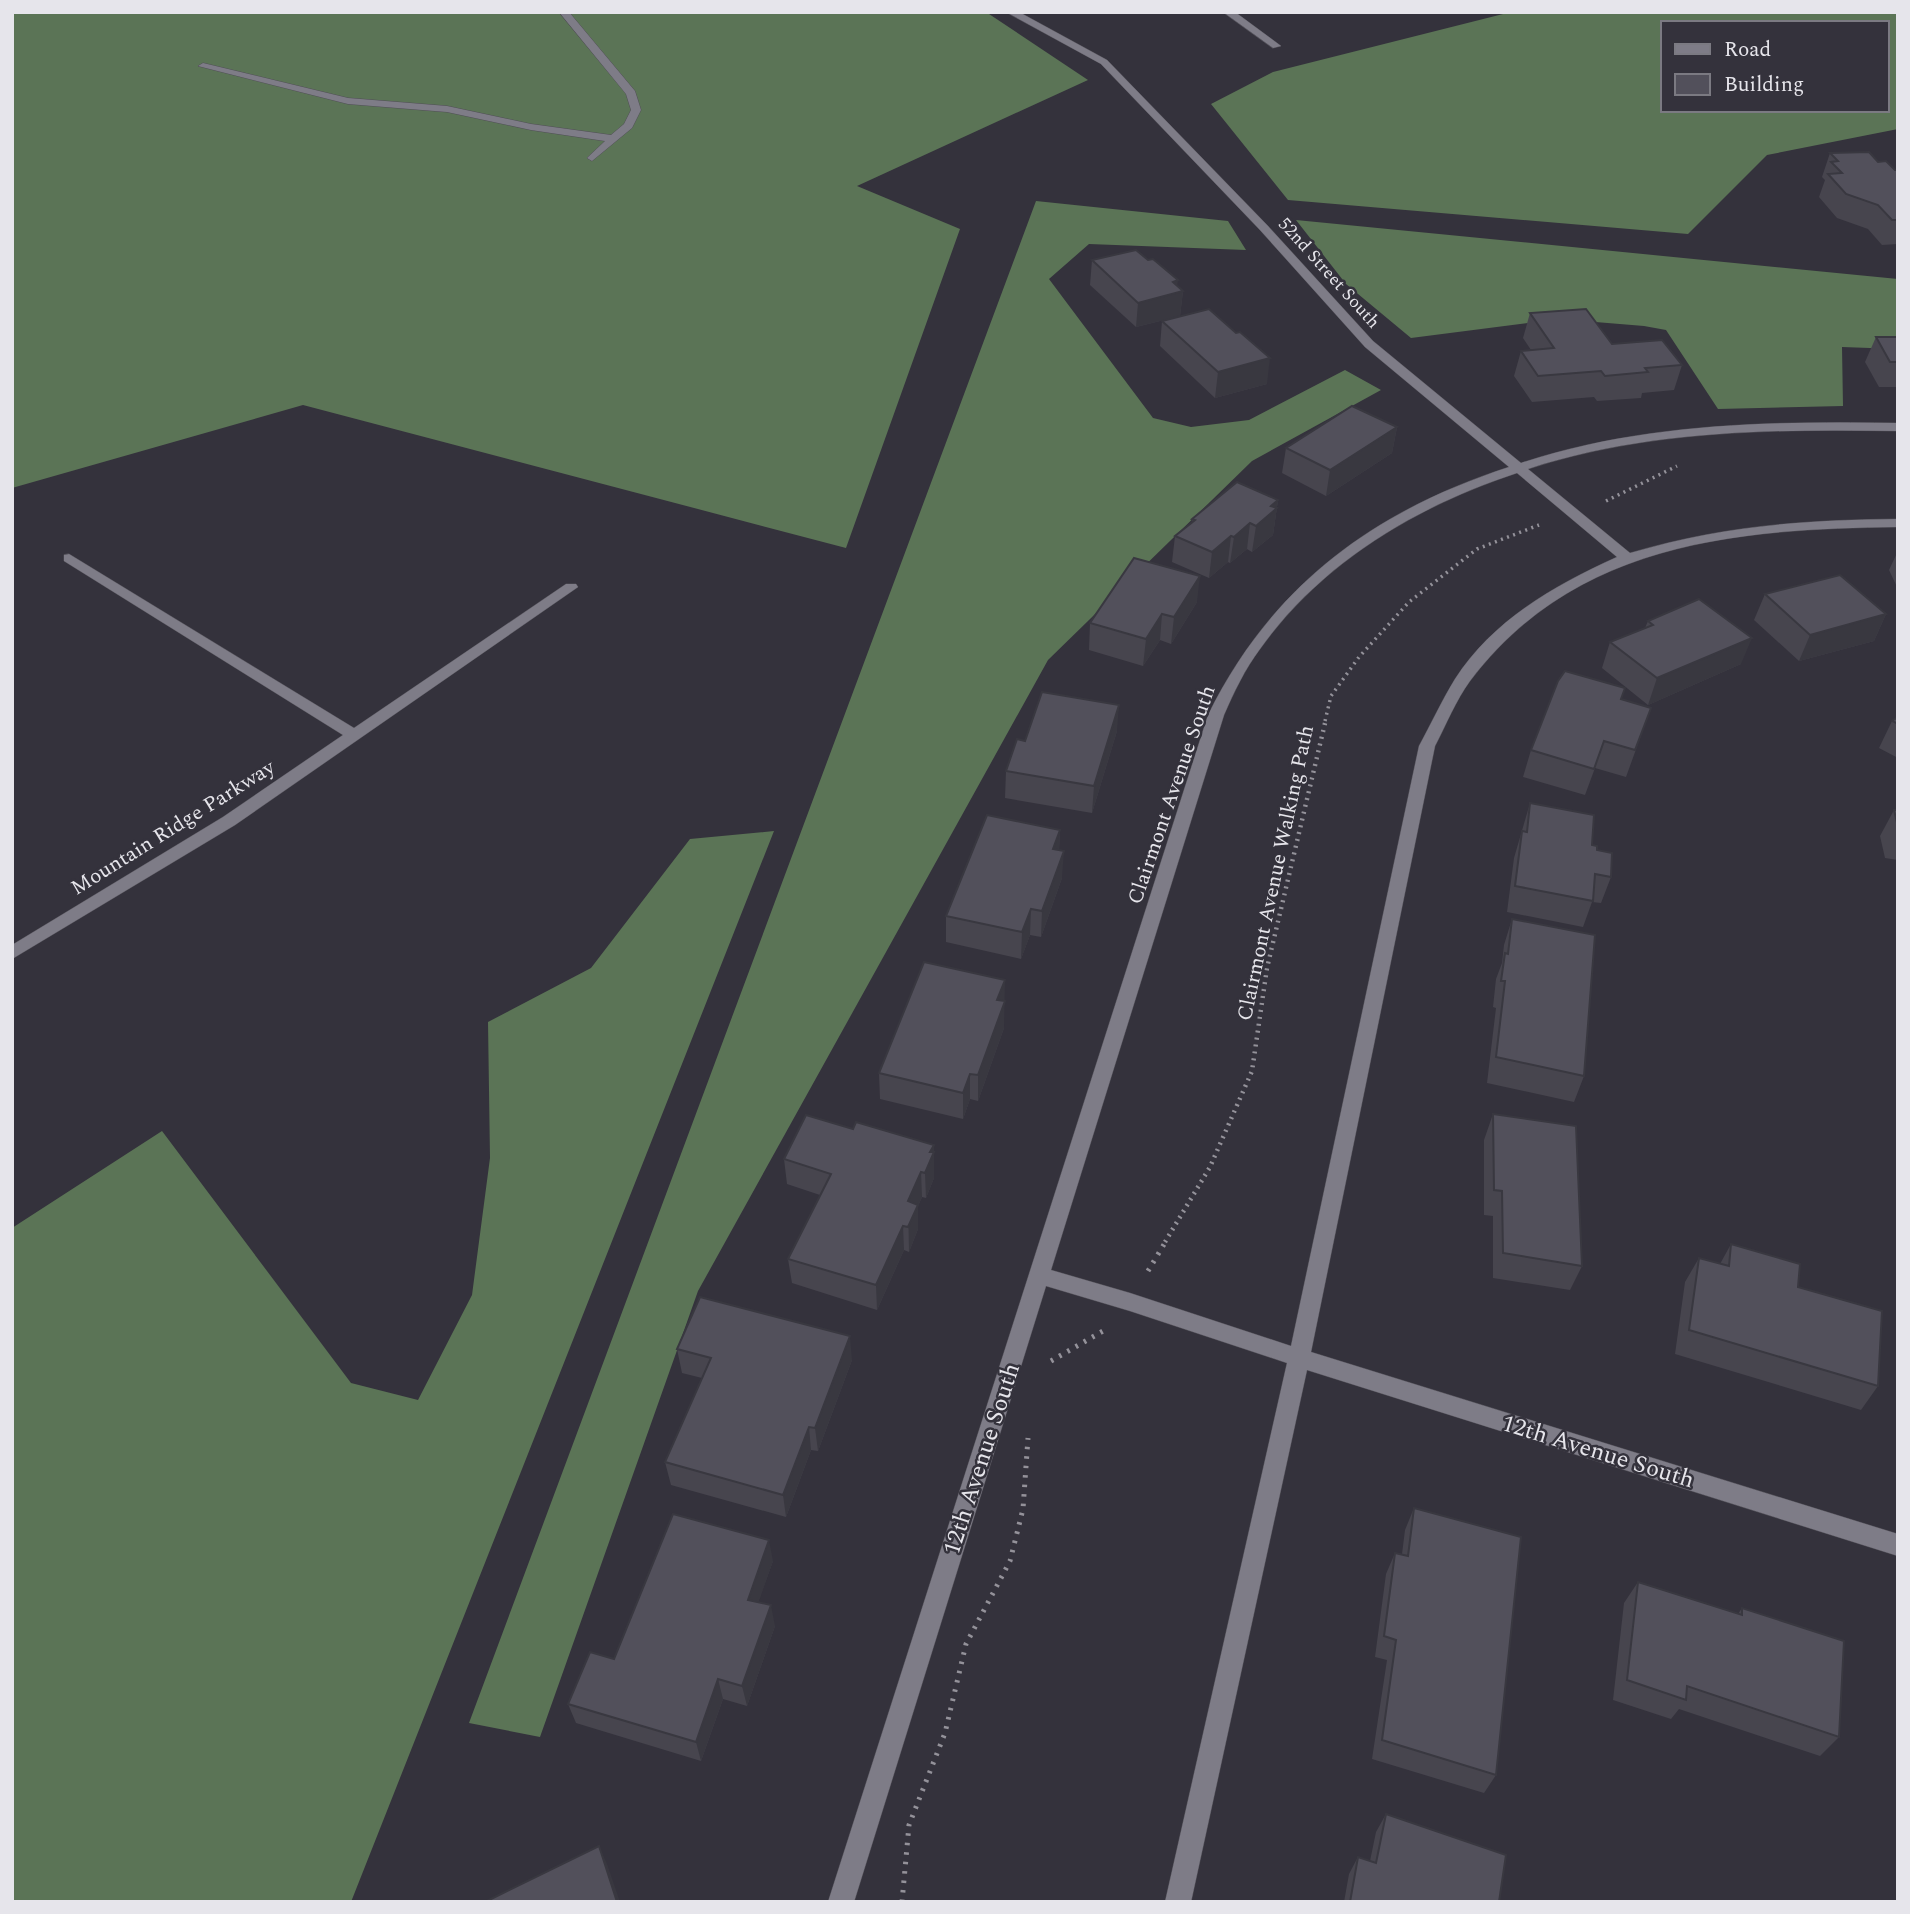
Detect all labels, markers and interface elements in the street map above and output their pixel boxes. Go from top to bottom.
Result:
legend [1661,21,1889,112]
text: Road [1724,34,1771,66]
text: Building [1724,69,1804,101]
street label: 52nd Street South [1272,211,1386,335]
street label: Clairmont Avenue South [1119,681,1225,909]
street label: Clairmont Avenue Walking Path [1229,722,1323,1024]
street label: Mountain Ridge Parkway [65,752,282,904]
street label: 12th Avenue South [934,1358,1030,1560]
street label: 12th Avenue South [1497,1406,1699,1498]

